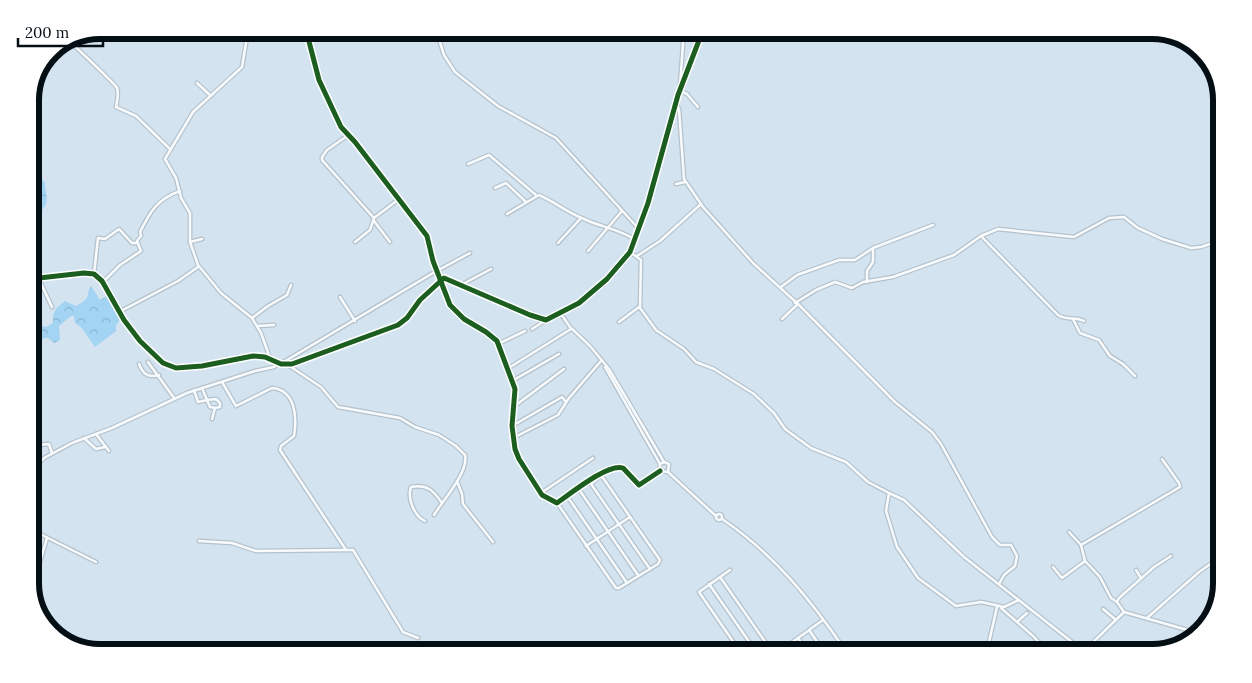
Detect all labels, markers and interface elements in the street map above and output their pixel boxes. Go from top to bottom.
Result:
scale bar [18,15,102,47]
text: 200 m [25,23,69,42]

